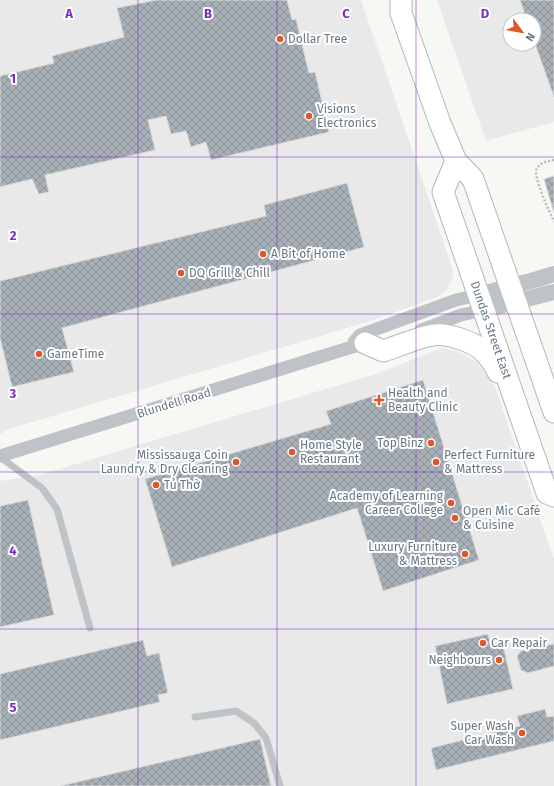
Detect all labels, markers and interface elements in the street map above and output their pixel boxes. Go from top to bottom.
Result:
text: A [64,6,73,21]
text: B [204,6,212,21]
text: C [342,6,350,21]
text: D [481,6,490,21]
north arrow [502,12,542,52]
text: N [523,30,538,44]
place label: Dollar Tree [288,32,347,46]
marker: Dollar Tree [275,34,285,44]
text: 1 [10,71,16,86]
place label: Visions Electronics [317,102,377,130]
marker: Visions Electronics [304,111,314,121]
text: 2 [10,228,17,243]
place label: A Bit of Home [271,247,345,261]
marker: A Bit of Home [258,249,268,259]
place label: DQ Grill & Chill [189,266,270,280]
marker: DQ Grill & Chill [176,268,186,278]
street label: Dundas Street East [468,279,515,381]
place label: GameTime [47,347,104,361]
marker: GameTime [34,349,44,359]
street label: Blundell Road [135,385,213,421]
text: 3 [9,386,17,401]
place label: Health and Beauty Clinic [388,386,459,414]
marker: Health and Beauty Clinic [373,394,385,406]
place label: Top Binz [377,436,423,450]
place label: Home Style Restaurant [300,438,362,466]
marker: Top Binz [426,438,436,448]
marker: Home Style Restaurant [287,447,297,457]
place label: Mississauga Coin Laundry & Dry Cleaning [101,448,229,476]
place label: Perfect Furniture & Mattress [444,448,535,476]
marker: Mississauga Coin Laundry & Dry Cleaning [231,457,241,467]
marker: Perfect Furniture & Mattress [431,457,441,467]
place label: Tủ Thờ [164,478,201,492]
marker: Tủ Thờ [151,480,161,490]
place label: Academy of Learning Career College [330,489,444,517]
marker: Academy of Learning Career College [446,498,456,508]
place label: Open Mic Café & Cuisine [463,504,540,532]
marker: Open Mic Café & Cuisine [450,513,460,523]
place label: Luxury Furniture & Mattress [368,540,457,568]
text: 4 [9,543,17,558]
marker: Luxury Furniture & Mattress [460,549,470,559]
place label: Car Repair [491,636,547,650]
marker: Car Repair [478,638,488,648]
place label: Neighbours [428,653,491,667]
marker: Neighbours [494,655,504,665]
text: 5 [10,700,17,715]
place label: Super Wash Car Wash [450,719,514,747]
marker: Super Wash Car Wash [517,728,527,738]

